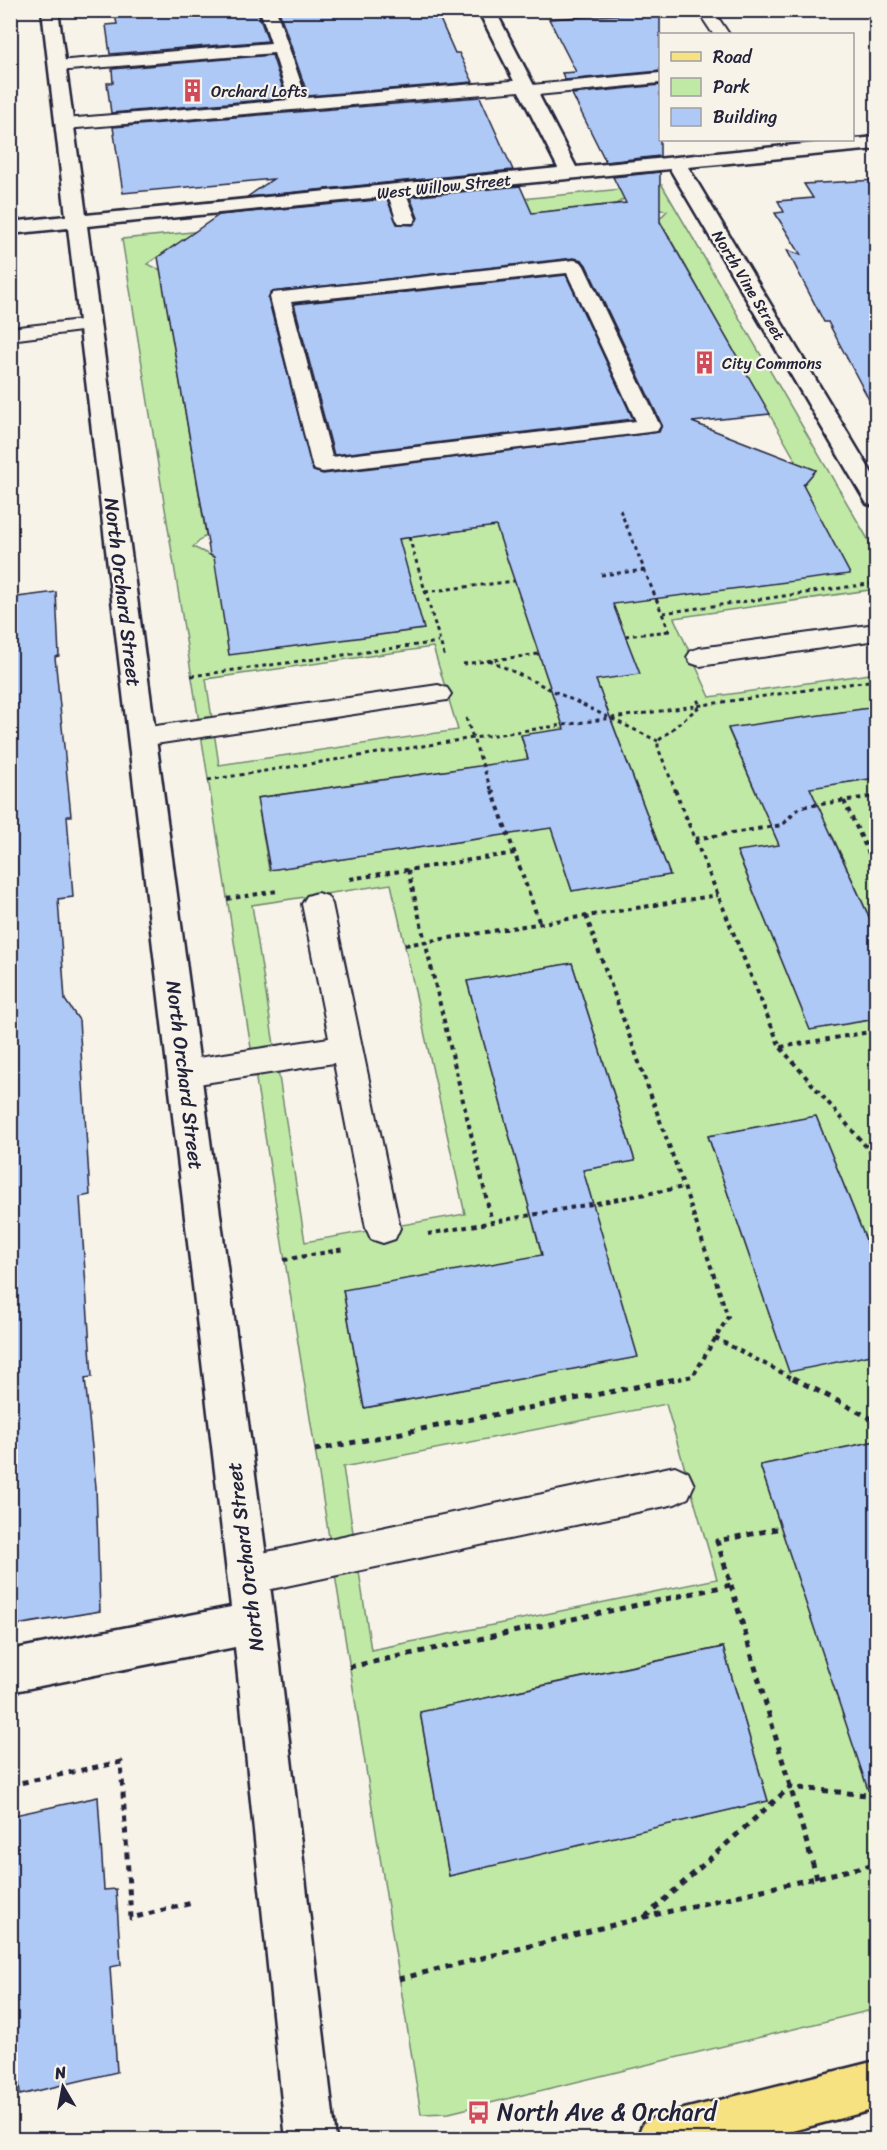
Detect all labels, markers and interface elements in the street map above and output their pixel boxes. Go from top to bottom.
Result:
legend [659,33,854,141]
text: Road [713,41,753,73]
text: Park [713,71,750,103]
place label: Orchard Lofts [211,77,307,106]
building icon: Orchard Lofts [180,78,206,104]
text: Building [713,101,777,133]
street label: West Willow Street [376,165,513,208]
street label: North Vine Street [704,224,793,346]
place label: City Commons [722,349,822,378]
building icon: City Commons [691,350,717,376]
street label: North Orchard Street [94,495,152,689]
street label: North Orchard Street [156,978,214,1172]
street label: North Orchard Street [216,1460,274,1654]
north arrow [33,2057,93,2117]
text: N [52,2057,69,2088]
place label: North Ave & Orchard [497,2091,718,2133]
bus stop icon: North Ave & Orchard [466,2099,492,2125]

